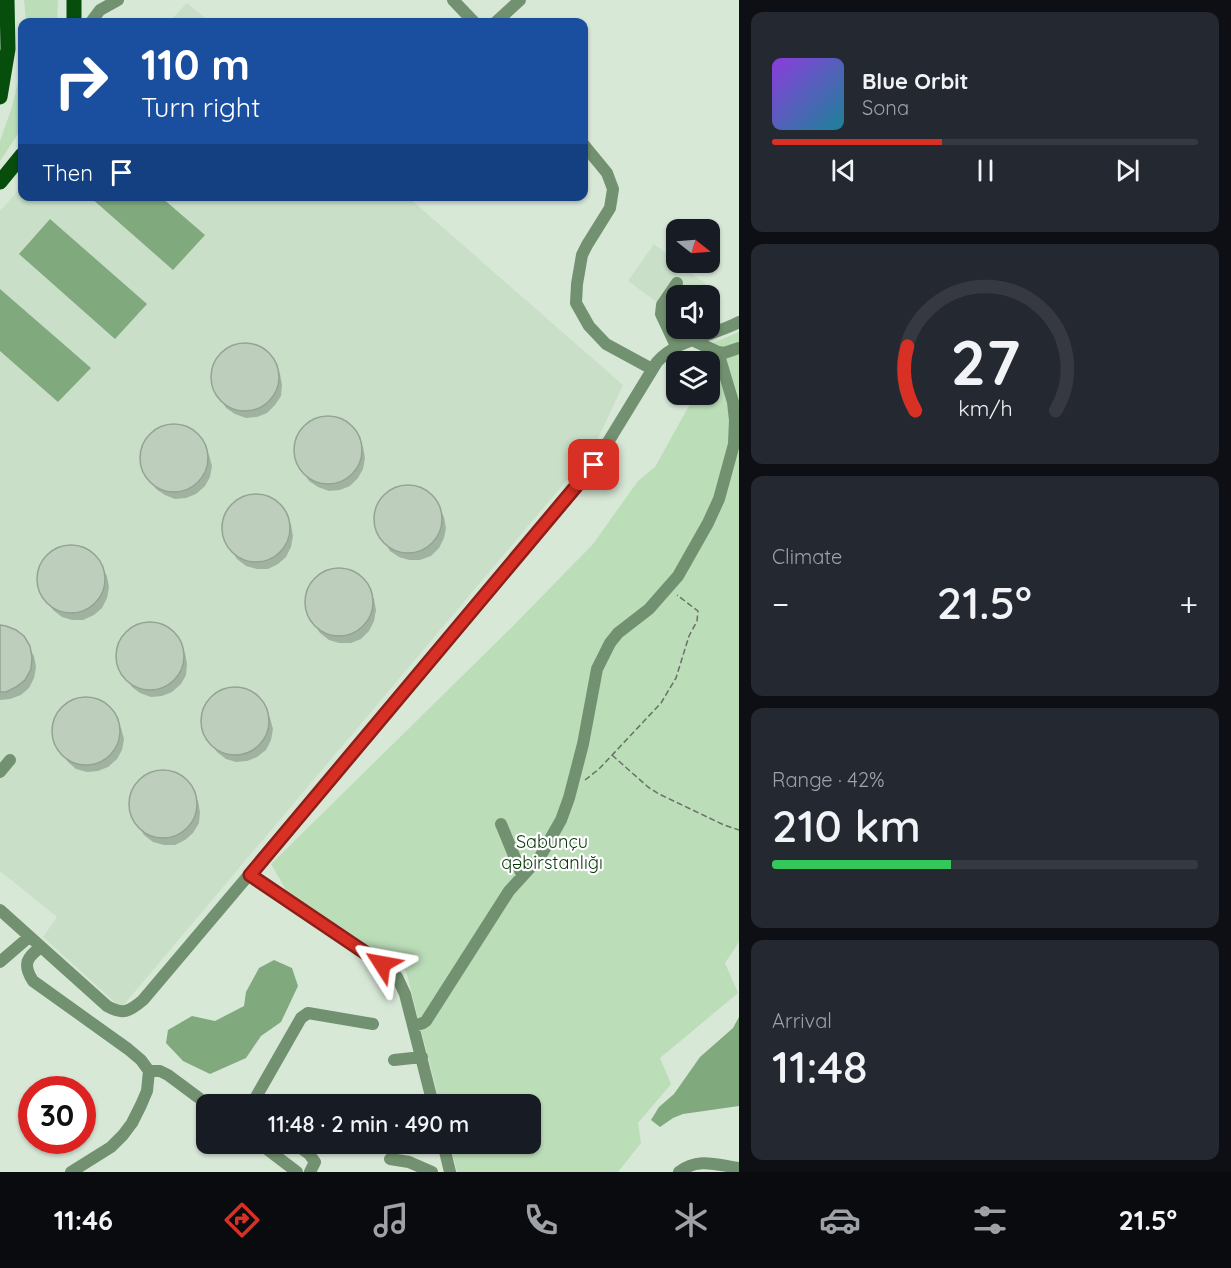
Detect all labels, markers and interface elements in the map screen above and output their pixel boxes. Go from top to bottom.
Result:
text: 110 m [141,38,250,91]
icon: right [42,42,120,120]
text: Blue Orbit [862,67,968,95]
text: Turn right [141,90,260,124]
text: Sona [862,95,909,120]
icon: previous [827,154,860,187]
icon: pause [969,154,1002,187]
icon: next [1111,154,1144,187]
icon: arrive [105,156,138,189]
text: Then [42,159,93,187]
north arrow [666,219,720,273]
map controls [666,219,720,405]
button: sound [666,285,720,339]
text: 27 [950,323,1020,401]
button: layers [666,351,720,405]
text: km/h [958,395,1012,421]
pin [568,439,619,490]
icon: arrive [577,448,610,481]
text: Climate [772,544,842,569]
text: 21.5° [937,574,1032,630]
text: − [772,583,789,624]
text: + [1179,583,1198,624]
text: Range · 42% [772,767,885,792]
text: 210 km [772,797,921,853]
park label: Sabunçu qəbirstanlığı [501,830,603,874]
position arrow [350,932,414,996]
text: Arrival [772,1008,832,1033]
text: 11:48 [772,1038,868,1094]
speed limit sign: 30 [18,1076,96,1154]
text: 11:48 · 2 min · 490 m [268,1110,469,1138]
icon: directions [221,1199,263,1241]
icon: music [370,1199,412,1241]
icon: phone [520,1199,562,1241]
icon: climate [670,1199,712,1241]
icon: car [819,1199,861,1241]
icon: filters [969,1199,1011,1241]
text: 11:46 [54,1203,113,1237]
text: 21.5° [1118,1203,1177,1237]

